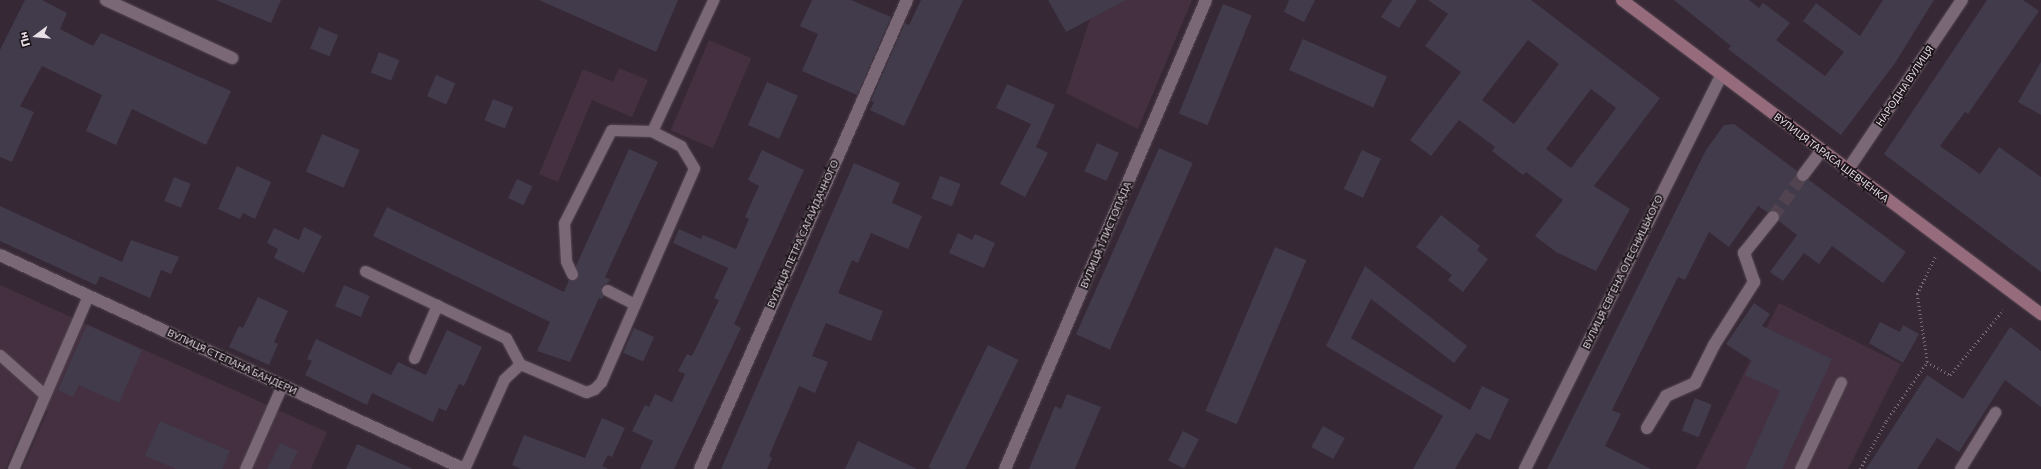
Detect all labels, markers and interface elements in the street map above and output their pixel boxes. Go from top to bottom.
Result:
north arrow [16,16,56,56]
text: Пн [16,31,32,48]
street label: НАРОДНА ВУЛИЦЯ [1874,44,1936,128]
street label: ВУЛИЦЯ ТАРАСА ШЕВЧЕНКА [1771,111,1891,205]
street label: ВУЛИЦЯ ПЕТРА САГАЙДАЧНОГО [765,158,841,310]
street label: ВУЛИЦЯ 1 ЛИСТОПАДА [1078,180,1134,290]
street label: ВУЛИЦЯ ЄВГЕНА ОЛЕСНИЦЬКОГО [1580,193,1666,351]
street label: ВУЛИЦЯ СТЕПАНА БАНДЕРИ [165,327,299,397]

